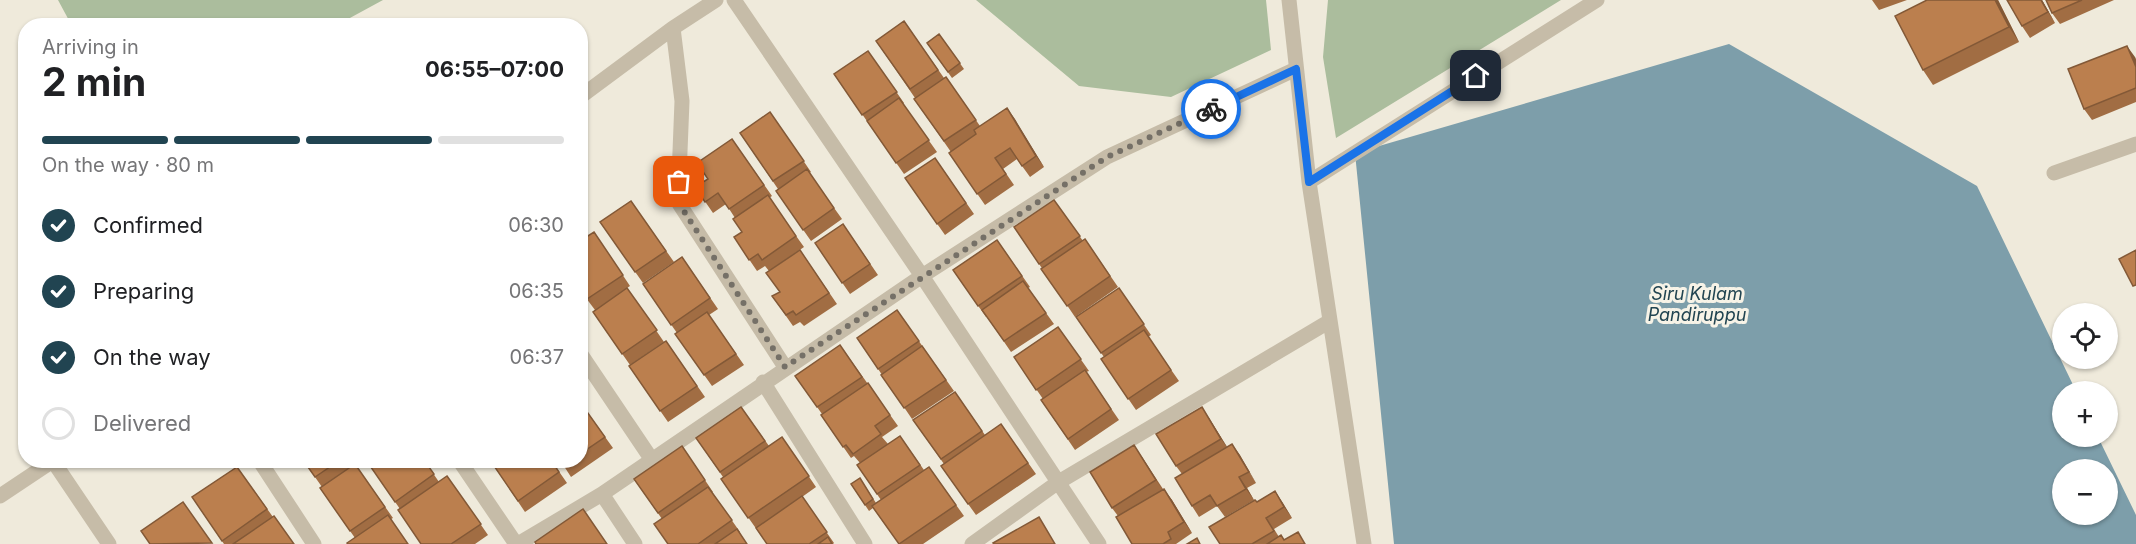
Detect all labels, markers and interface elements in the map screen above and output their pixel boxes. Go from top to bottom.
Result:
text: Arriving in [42,35,139,59]
pin [1450,50,1501,101]
text: 06:55–07:00 [425,56,564,82]
text: 2 min [42,58,146,105]
icon: home [1459,59,1492,92]
courier [1181,79,1241,139]
icon: bike [1195,93,1228,126]
text: On the way · 80 m [42,153,214,177]
pin [653,156,704,207]
icon: bag [662,165,695,198]
icon: check [42,209,75,242]
text: Confirmed [93,212,203,238]
text: 06:30 [508,213,564,237]
icon: check [42,275,75,308]
text: Preparing [93,278,194,304]
text: 06:35 [509,279,564,303]
water label: Siru Kulam Pandiruppu [1648,283,1747,325]
map controls [2052,303,2118,525]
button: locate [2052,303,2118,369]
icon: check [42,341,75,374]
text: On the way [93,344,211,370]
text: 06:37 [510,345,564,369]
button: + [2052,381,2118,447]
text: Delivered [93,410,191,436]
button: − [2052,459,2118,525]

